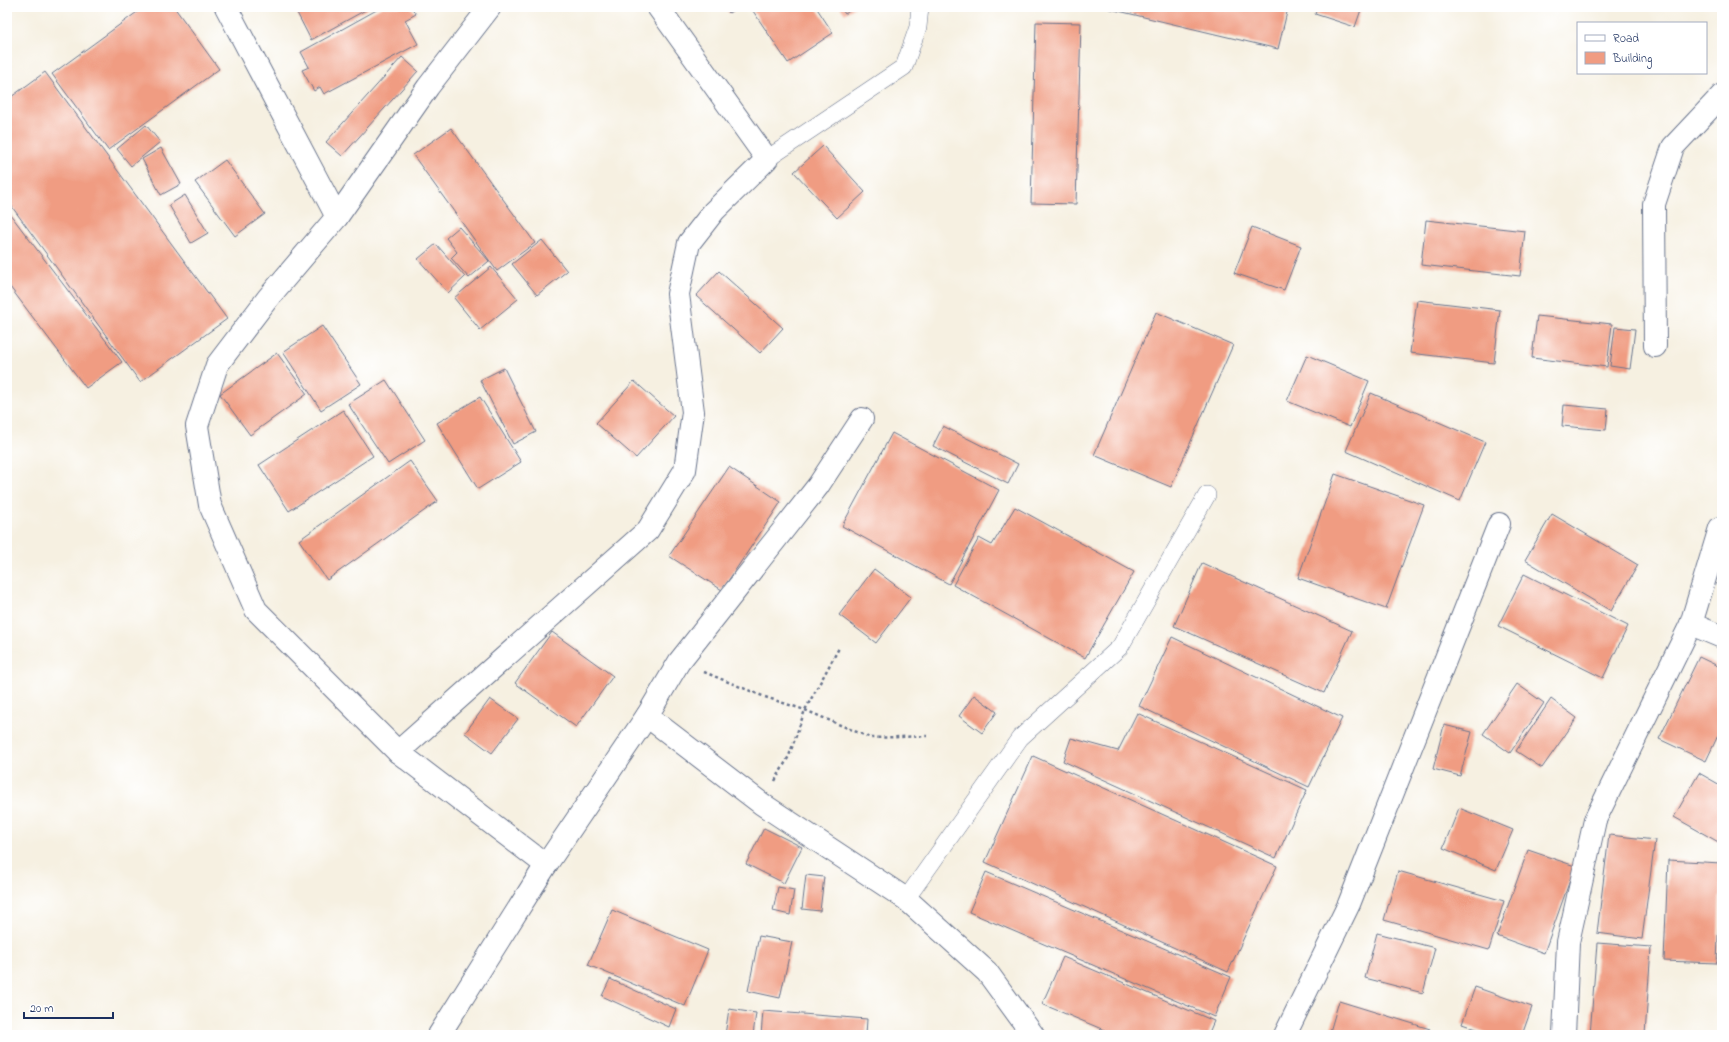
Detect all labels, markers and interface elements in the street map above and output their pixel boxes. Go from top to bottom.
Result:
legend [1577,22,1707,74]
text: Road [1613,30,1639,48]
text: Building [1612,50,1652,69]
scale bar [24,994,113,1020]
text: 20 m [30,1000,53,1018]

